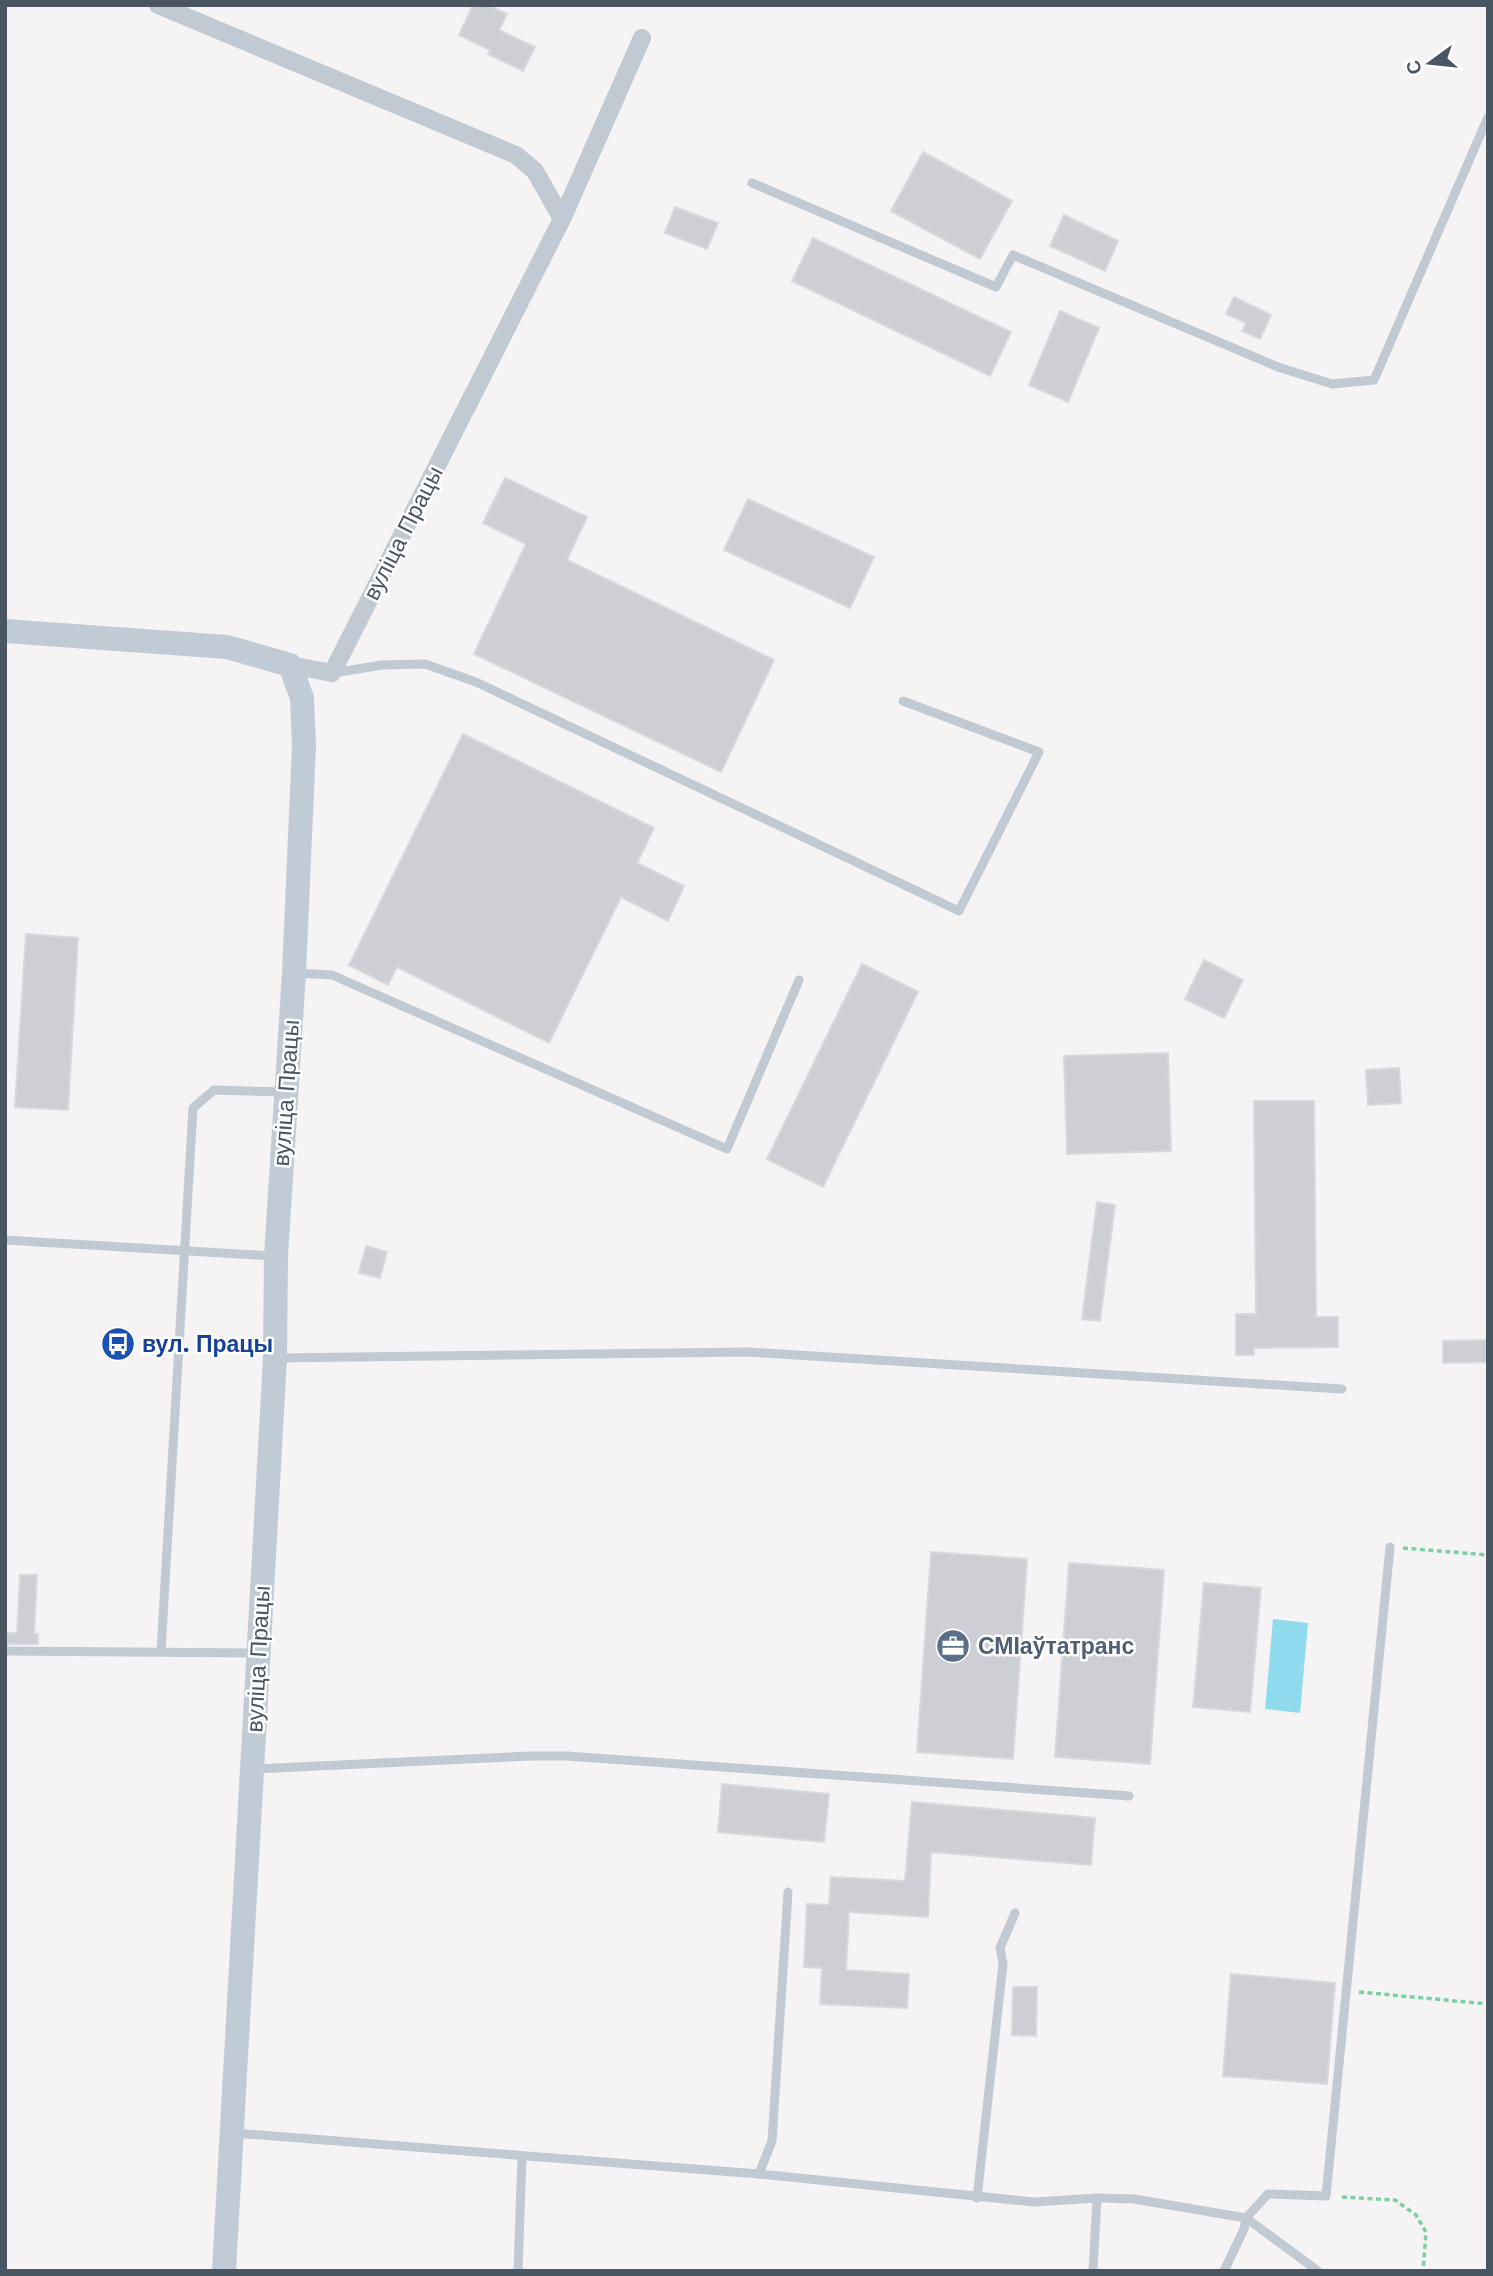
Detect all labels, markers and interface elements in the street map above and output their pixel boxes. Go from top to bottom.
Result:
north arrow [1395,28,1465,98]
text: С [1401,57,1427,77]
street label: вуліца Працы [358,462,449,605]
street label: вуліца Працы [268,1019,305,1167]
bus stop icon: вул. Працы [99,1325,137,1363]
place label: вул. Працы [142,1331,273,1358]
street label: вуліца Працы [241,1585,276,1733]
office icon: СМІаўтатранс [934,1627,972,1665]
place label: СМІаўтатранс [978,1633,1134,1660]

